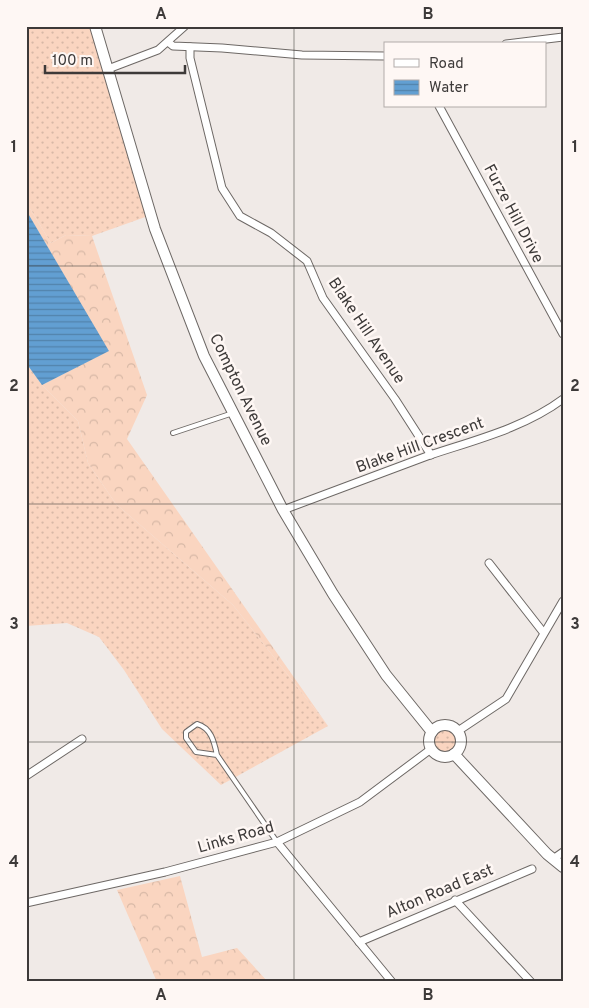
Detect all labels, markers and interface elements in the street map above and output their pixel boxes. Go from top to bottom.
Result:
text: A [155,5,167,25]
text: B [422,5,434,25]
scale bar [45,42,185,74]
legend [384,42,546,108]
text: 100 m [52,52,93,71]
text: Road [429,55,464,74]
text: Water [429,79,469,98]
text: 1 [11,138,17,158]
text: 1 [572,138,578,158]
street label: Furze Hill Drive [479,161,547,267]
street label: Blake Hill Avenue [323,274,409,388]
street label: Compton Avenue [204,331,276,449]
text: 2 [9,377,19,397]
text: 2 [570,377,580,397]
street label: Blake Hill Crescent [353,414,487,478]
text: 3 [9,615,19,635]
text: 3 [570,615,580,635]
street label: Links Road [196,818,276,858]
text: 4 [9,853,19,873]
text: 4 [570,853,580,873]
street label: Alton Road East [383,860,497,924]
text: A [155,986,167,1006]
text: B [422,986,434,1006]

